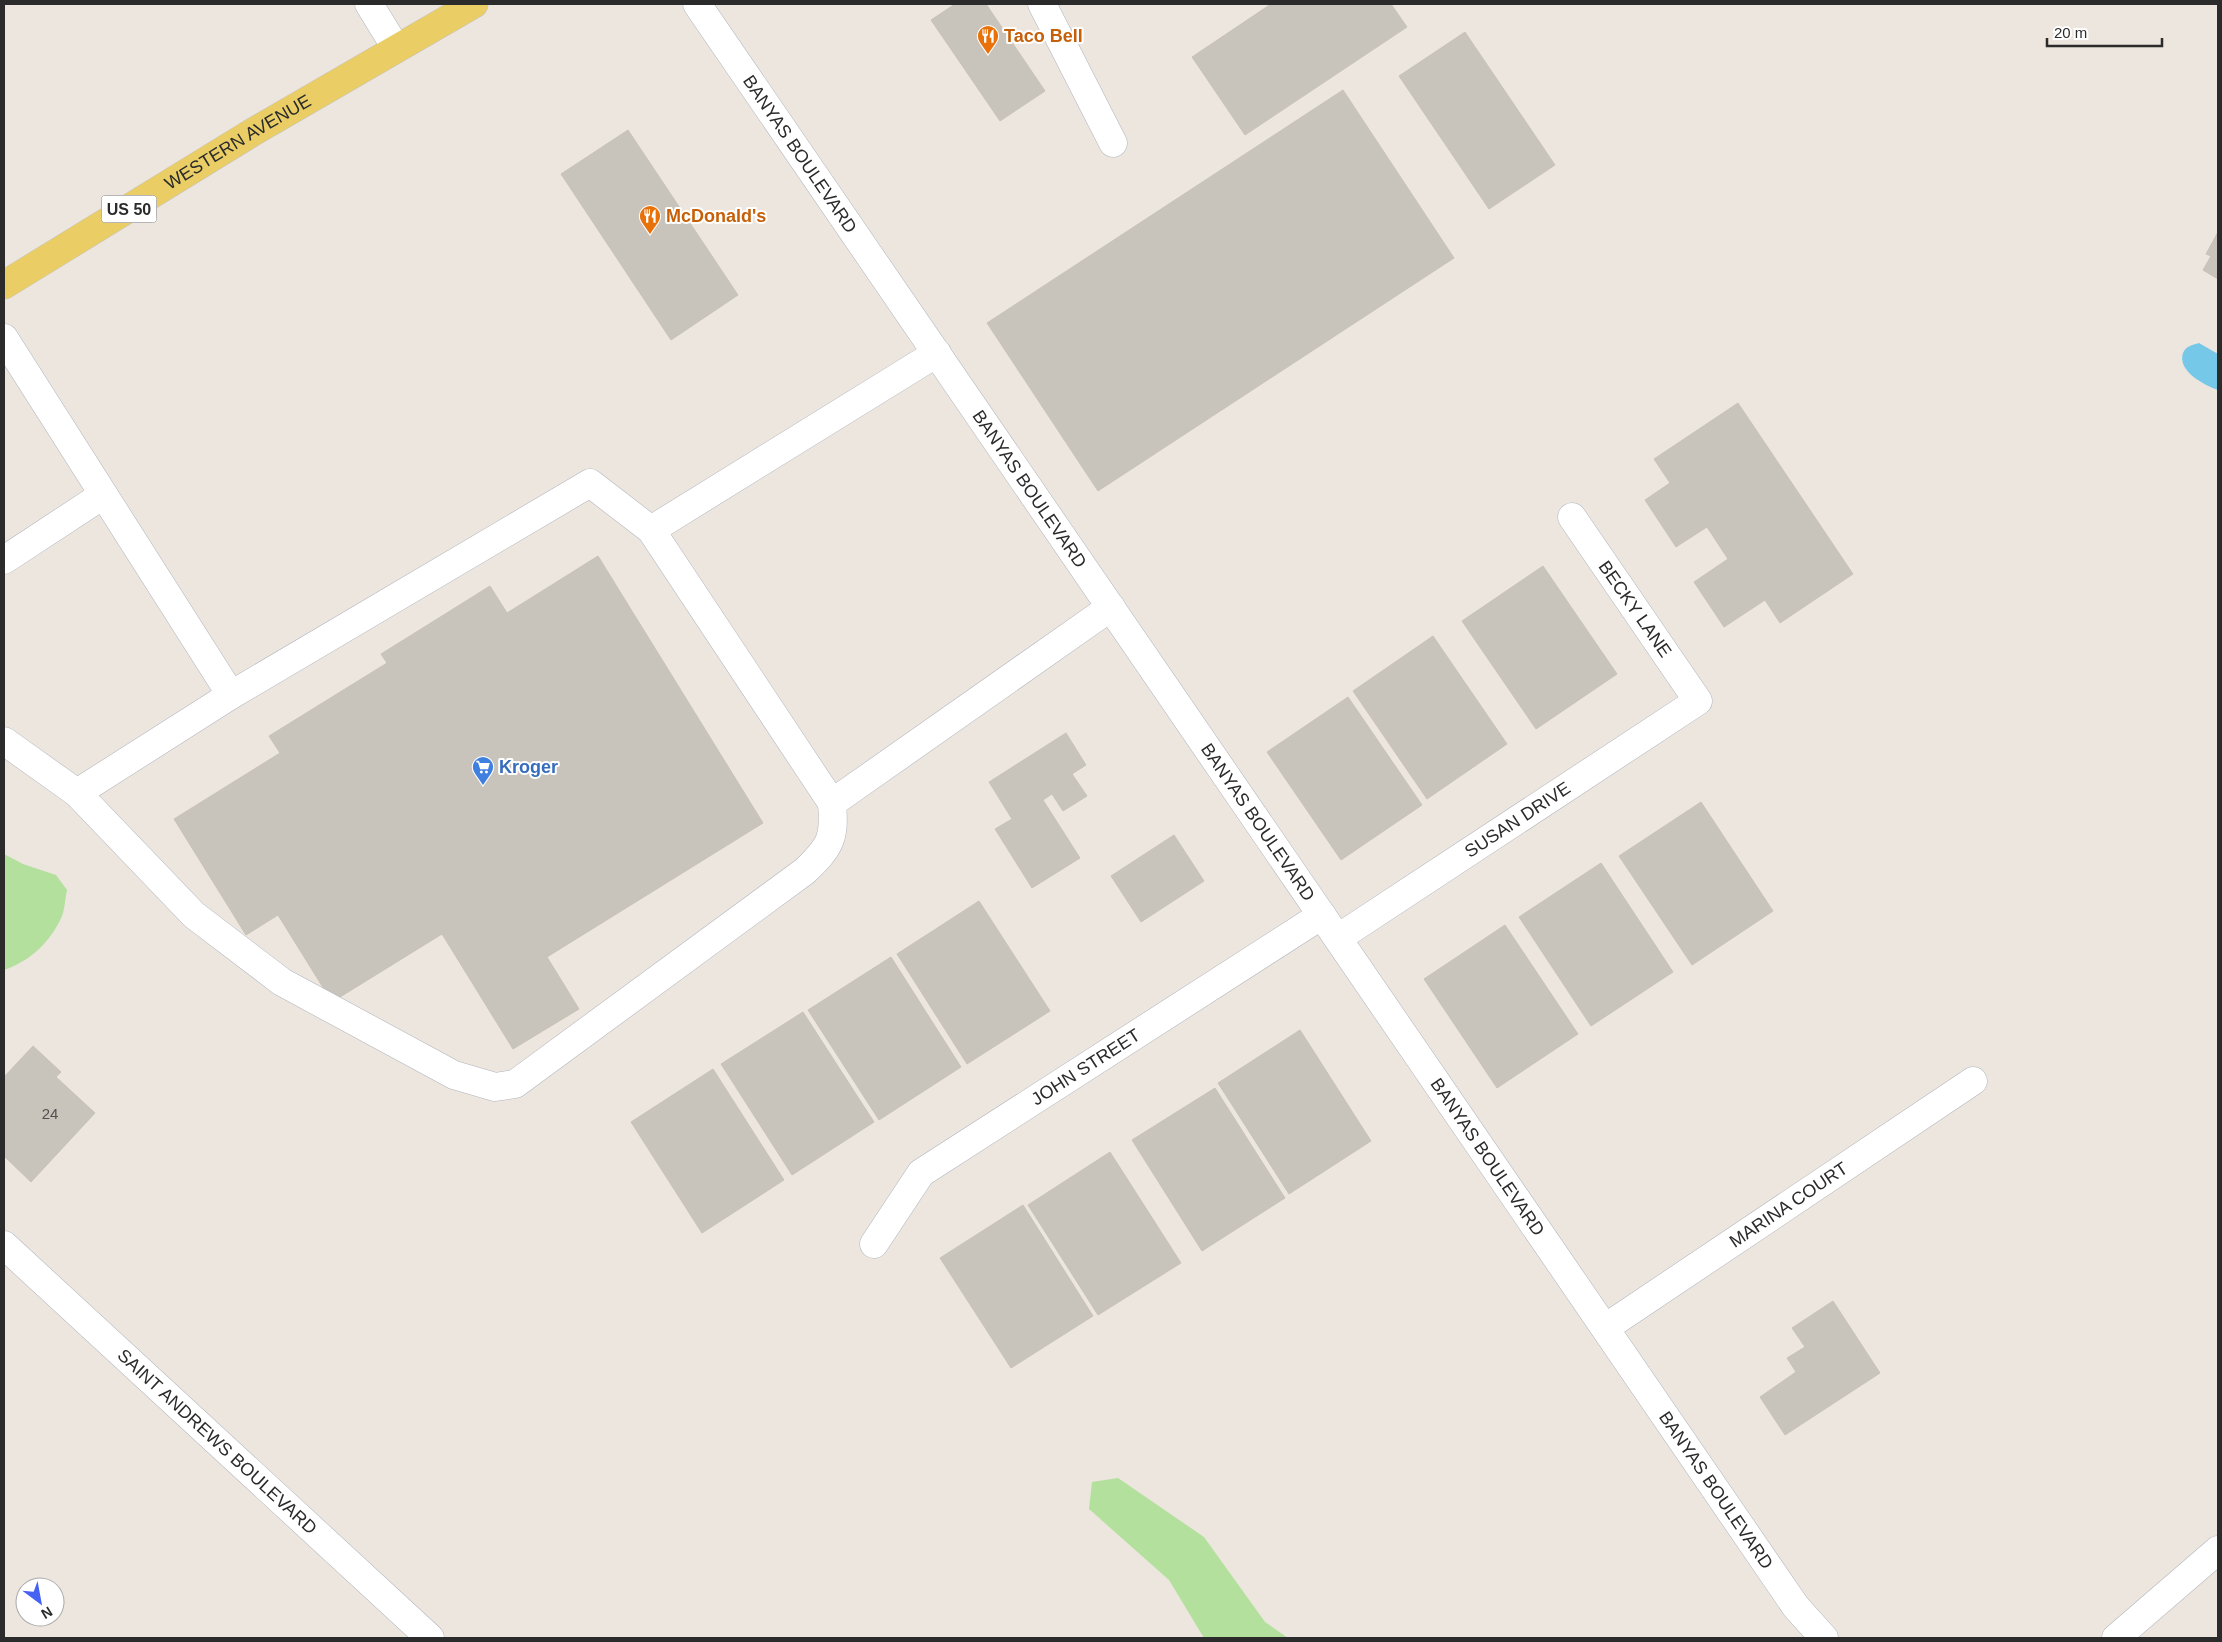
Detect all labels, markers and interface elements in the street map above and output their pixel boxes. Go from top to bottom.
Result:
scale bar [2047,15,2162,47]
restaurant icon: Taco Bell [976,24,1000,55]
text: 20 m [2054,24,2087,41]
place label: Taco Bell [1004,26,1083,46]
street label: BANYAS BOULEVARD [739,72,861,237]
street label: WESTERN AVENUE [161,91,314,194]
road number: US 50 [102,195,156,222]
restaurant icon: McDonald's [638,204,662,235]
place label: McDonald's [666,206,766,226]
street label: BANYAS BOULEVARD [969,406,1090,572]
street label: BECKY LANE [1594,557,1676,661]
street label: BANYAS BOULEVARD [1197,740,1319,905]
supermarket icon: Kroger [471,755,495,786]
place label: Kroger [499,757,558,777]
street label: SUSAN DRIVE [1461,778,1574,862]
street label: JOHN STREET [1028,1025,1144,1109]
street label: BANYAS BOULEVARD [1427,1074,1548,1240]
house number: 24 [42,1105,58,1122]
street label: MARINA COURT [1726,1158,1851,1252]
street label: SAINT ANDREWS BOULEVARD [114,1345,321,1538]
street label: BANYAS BOULEVARD [1655,1408,1777,1573]
north arrow [15,1577,65,1627]
text: N [38,1604,55,1622]

